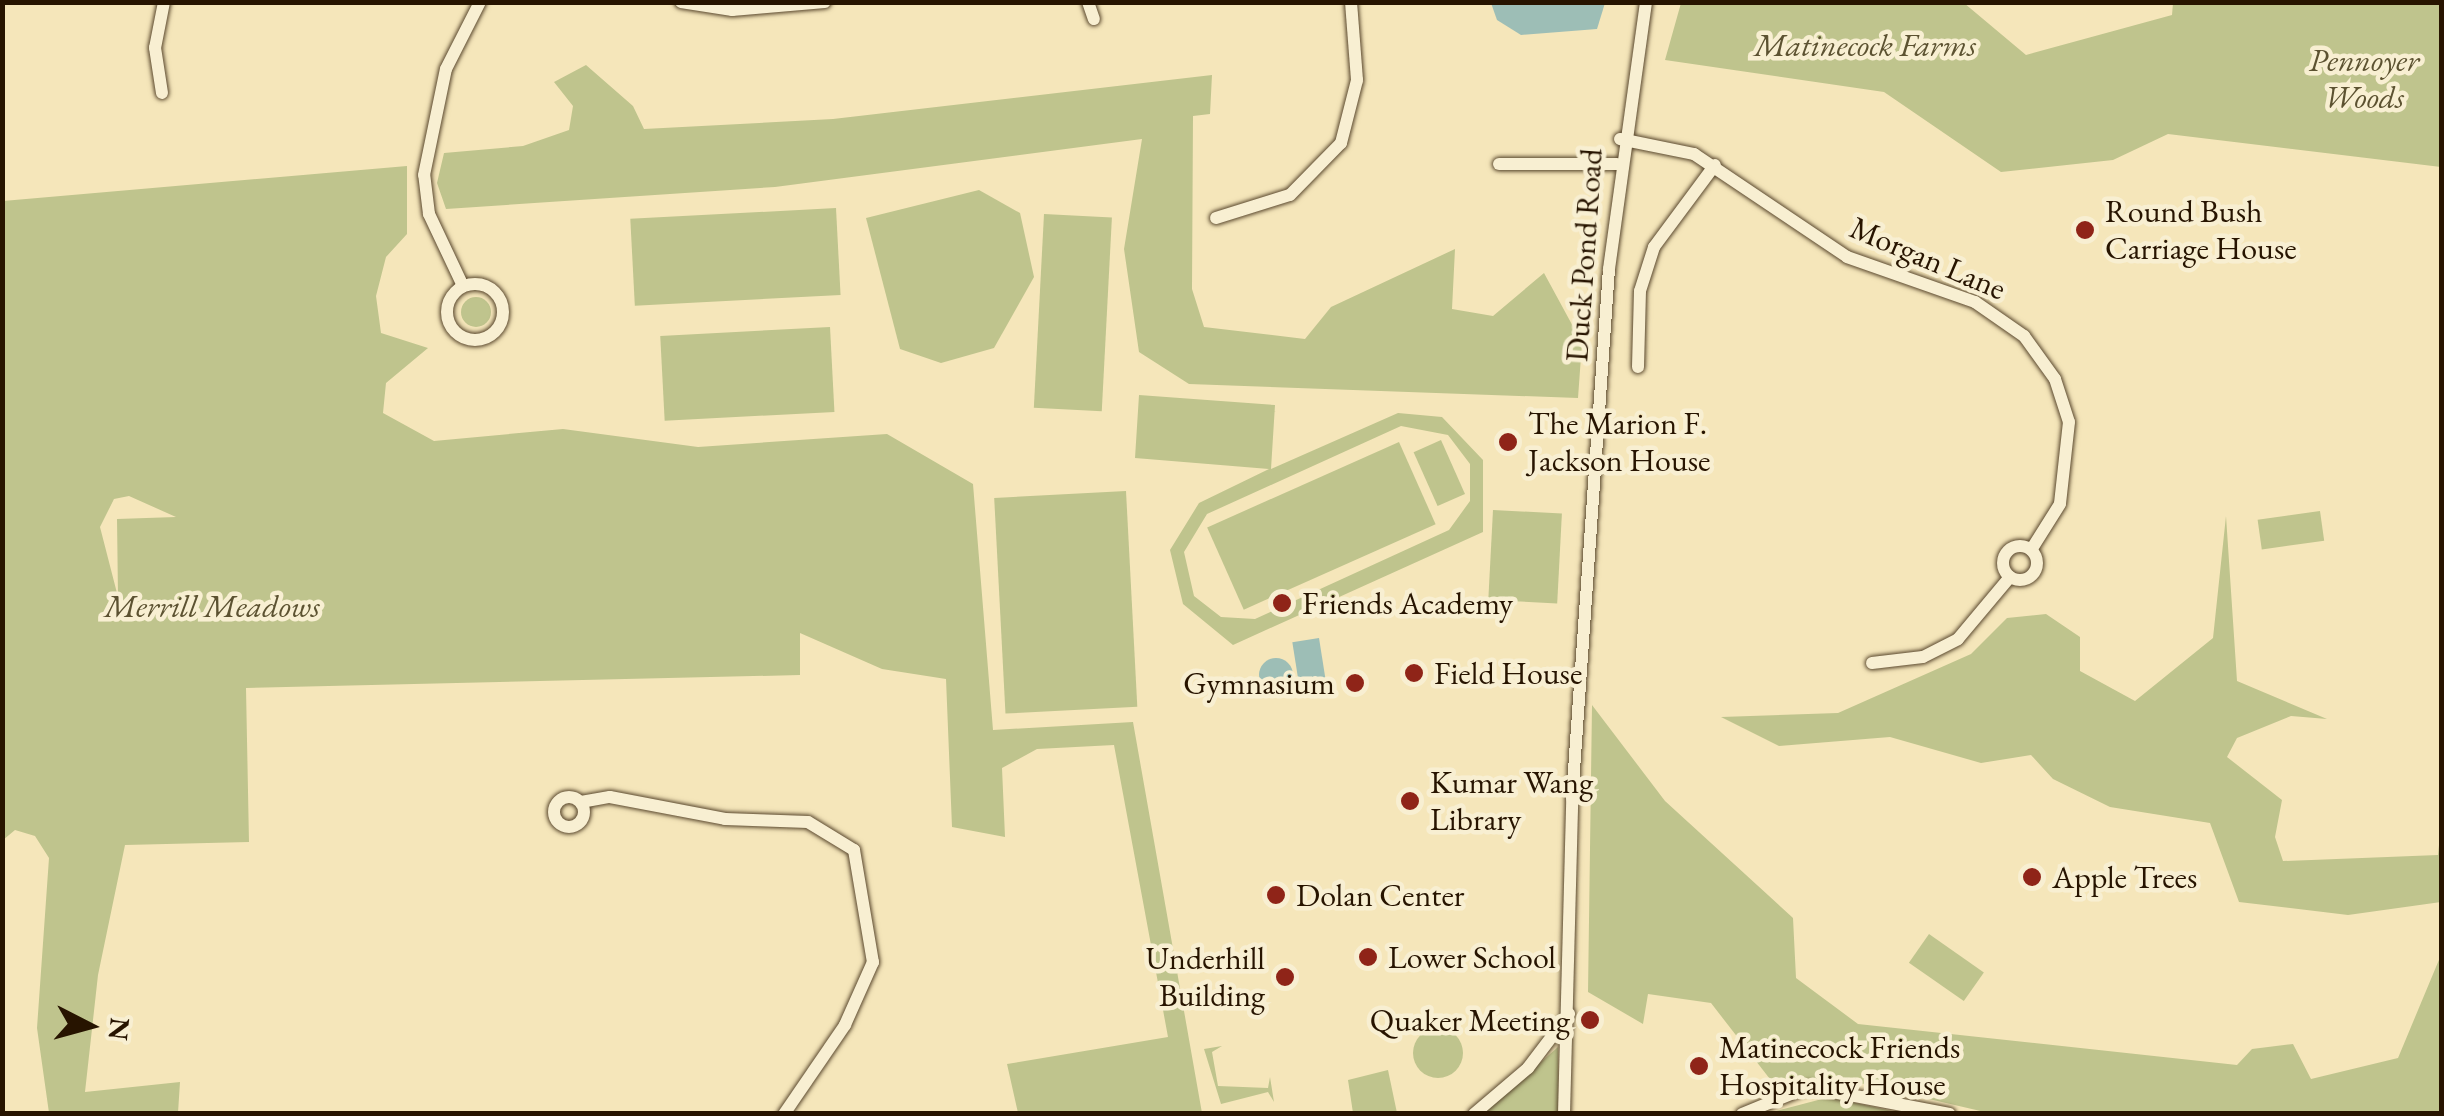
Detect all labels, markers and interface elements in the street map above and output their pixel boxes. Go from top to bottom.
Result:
park label: Matinecock Farms [1754,26,1976,64]
park label: Pennoyer Woods [2309,42,2419,117]
street label: Duck Pond Road [1557,147,1611,363]
place label: Round Bush Carriage House [2105,193,2297,268]
street label: Morgan Lane [1844,208,2012,308]
marker: Round Bush Carriage House [2074,219,2096,241]
place label: The Marion F. Jackson House [1528,405,1711,480]
marker: The Marion F. Jackson House [1497,431,1519,453]
place label: Friends Academy [1302,584,1513,622]
park label: Merrill Meadows [104,587,320,625]
marker: Friends Academy [1271,592,1293,614]
place label: Field House [1434,654,1582,692]
marker: Field House [1403,662,1425,684]
place label: Gymnasium [1183,664,1335,702]
marker: Gymnasium [1344,672,1366,694]
place label: Kumar Wang Library [1430,764,1593,839]
marker: Kumar Wang Library [1399,790,1421,812]
place label: Apple Trees [2052,858,2197,896]
marker: Apple Trees [2021,866,2043,888]
place label: Dolan Center [1296,876,1465,914]
marker: Dolan Center [1265,884,1287,906]
place label: Lower School [1388,938,1556,976]
place label: Underhill Building [1145,940,1265,1015]
marker: Lower School [1357,946,1379,968]
marker: Underhill Building [1274,966,1296,988]
north arrow [40,976,140,1076]
place label: Quaker Meeting [1370,1001,1570,1039]
marker: Quaker Meeting [1579,1009,1601,1031]
text: N [101,1016,139,1042]
place label: Matinecock Friends Hospitality House [1719,1029,1960,1104]
marker: Matinecock Friends Hospitality House [1688,1055,1710,1077]

